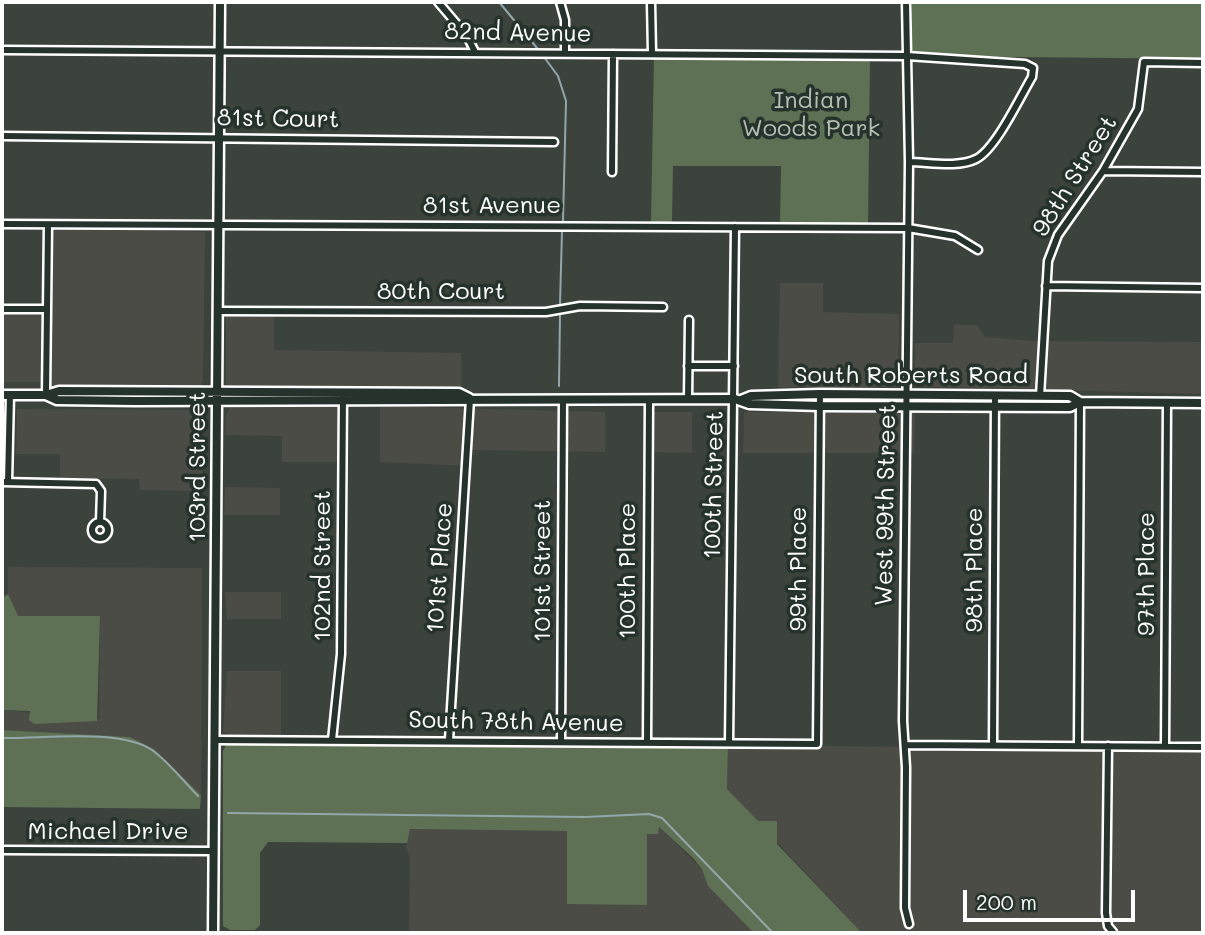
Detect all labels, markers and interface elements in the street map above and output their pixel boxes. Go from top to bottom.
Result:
street label: 82nd Avenue [444,17,592,49]
park label: Indian Woods Park [742,87,880,143]
street label: 81st Court [217,104,339,134]
street label: 98th Street [1027,110,1123,242]
street label: 81st Avenue [423,192,561,220]
street label: 80th Court [377,278,505,306]
street label: South Roberts Road [794,362,1028,390]
street label: 103rd Street [184,392,212,542]
street label: West 99th Street [870,404,902,606]
street label: 100th Street [698,411,730,559]
street label: 102nd Street [309,490,337,642]
street label: 101st Street [529,500,557,642]
street label: 101st Place [421,502,459,634]
street label: 100th Place [614,503,642,639]
street label: 99th Place [785,507,813,631]
street label: 98th Place [961,507,989,633]
street label: 97th Place [1133,512,1161,636]
street label: South 78th Avenue [408,706,624,738]
street label: Michael Drive [27,818,189,846]
scale bar [967,876,1138,920]
text: 200 m [976,888,1037,915]

